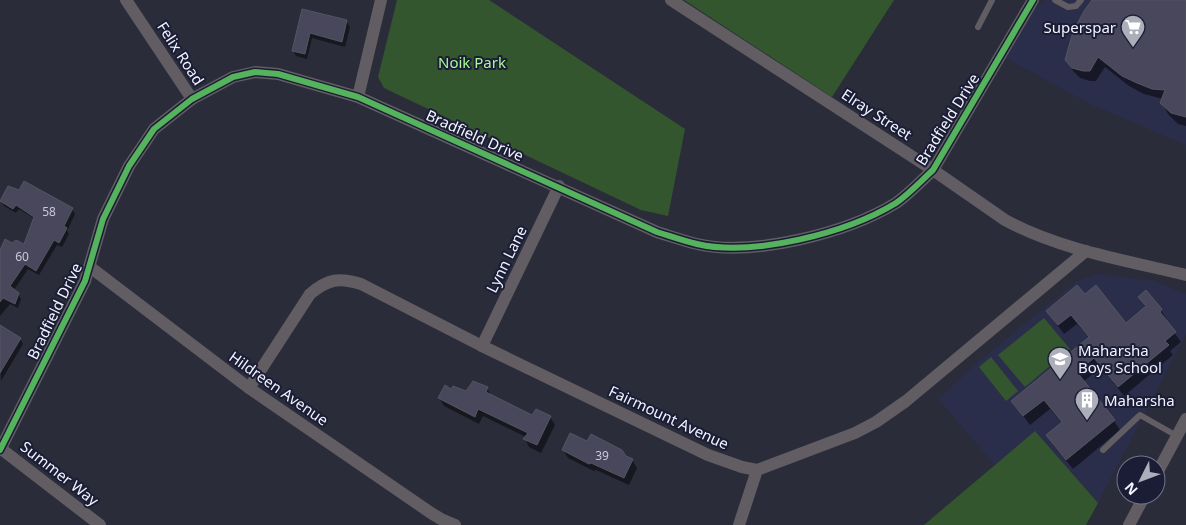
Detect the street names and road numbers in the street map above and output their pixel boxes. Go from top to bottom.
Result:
street label: Felix Road [153,17,209,89]
street label: Bradfield Drive [911,69,983,169]
street label: Elray Street [838,84,916,144]
street label: Bradfield Drive [423,105,527,165]
street label: Lynn Lane [481,222,531,296]
street label: Bradfield Drive [22,259,86,363]
street label: Hildreen Avenue [225,346,333,430]
street label: Fairmount Avenue [606,380,732,454]
street label: Summer Way [17,436,103,510]

